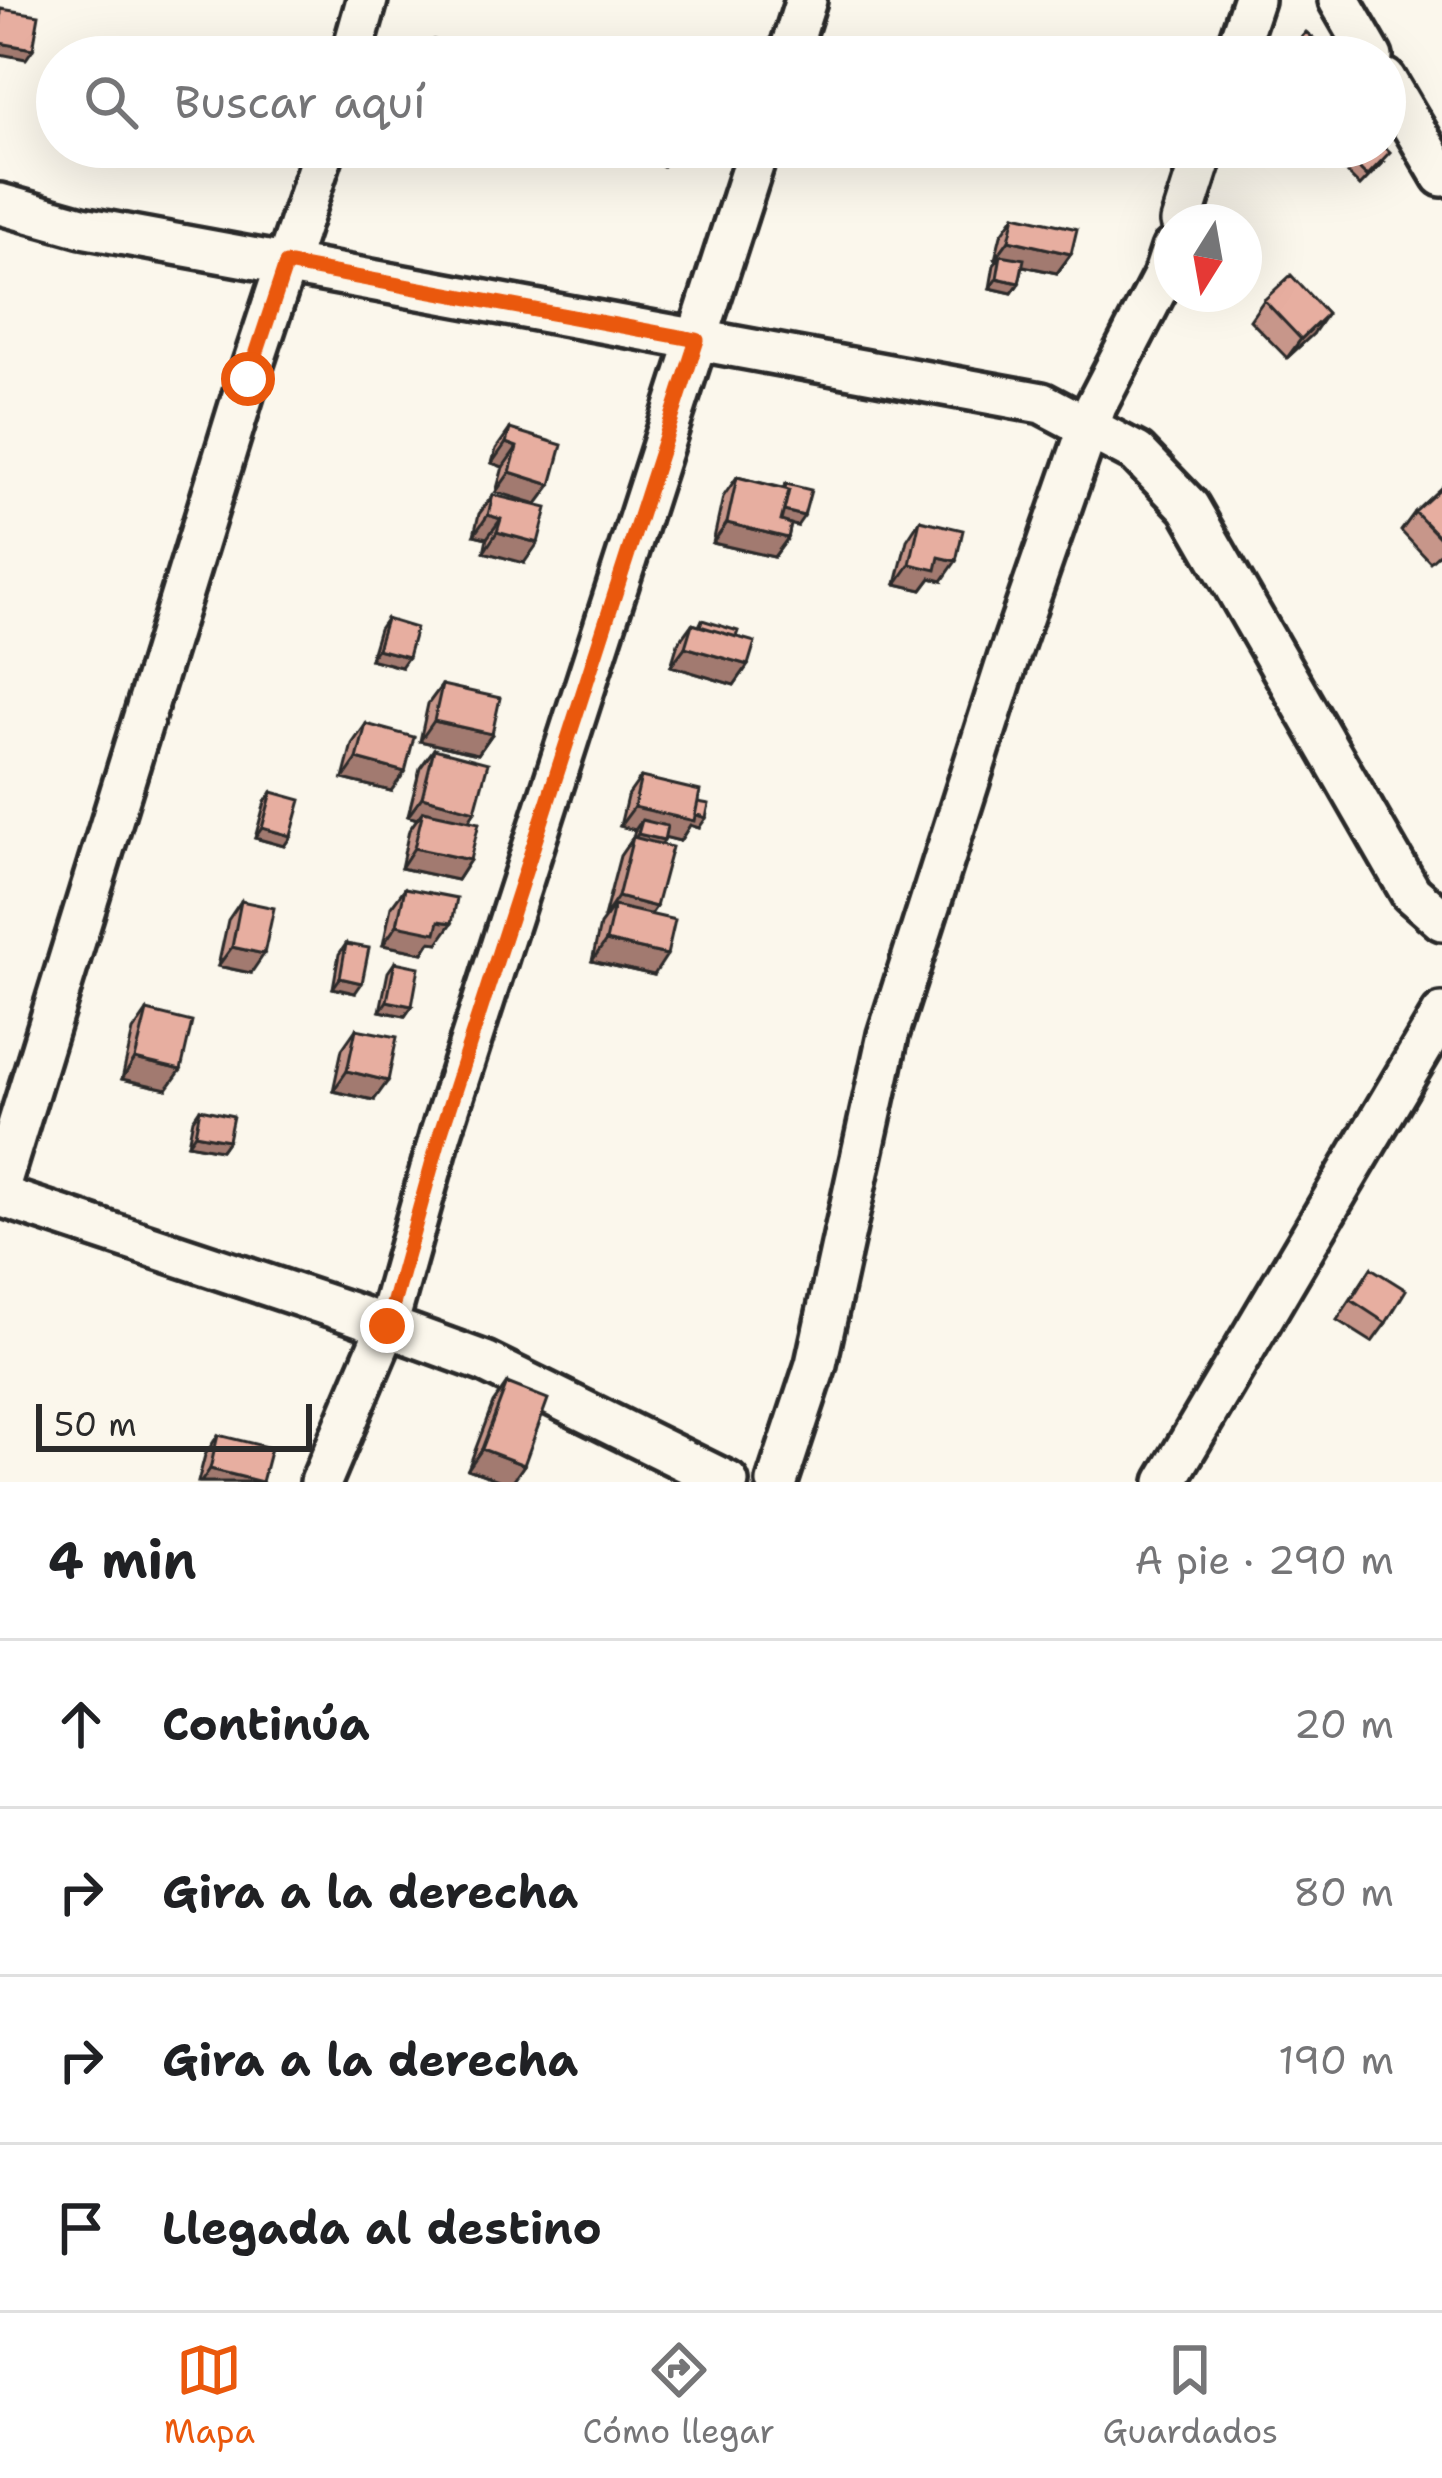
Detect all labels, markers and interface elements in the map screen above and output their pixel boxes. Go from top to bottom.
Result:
search box [36,36,1406,168]
icon: search [78,69,144,135]
text: Buscar aquí [174,72,426,132]
north arrow [1154,204,1262,312]
route start [221,352,275,406]
route end [360,1299,414,1353]
scale bar [36,1398,312,1451]
text: 50 m [54,1402,137,1447]
text: 4 min [48,1526,197,1594]
text: A pie · 290 m [1135,1534,1394,1586]
icon: ahead [48,1691,114,1757]
text: Continúa [162,1694,370,1754]
text: 20 m [1294,1698,1394,1750]
icon: right [48,1859,114,1925]
text: Gira a la derecha [162,1862,578,1922]
text: 80 m [1293,1866,1394,1918]
icon: right [48,2027,114,2093]
text: Gira a la derecha [162,2030,578,2090]
text: 190 m [1278,2034,1394,2086]
icon: arrive [48,2195,114,2261]
text: Llegada al destino [162,2198,602,2258]
tab: Mapa [164,2337,255,2454]
tab: Cómo llegar [583,2337,775,2454]
tab: Guardados [1103,2337,1278,2454]

